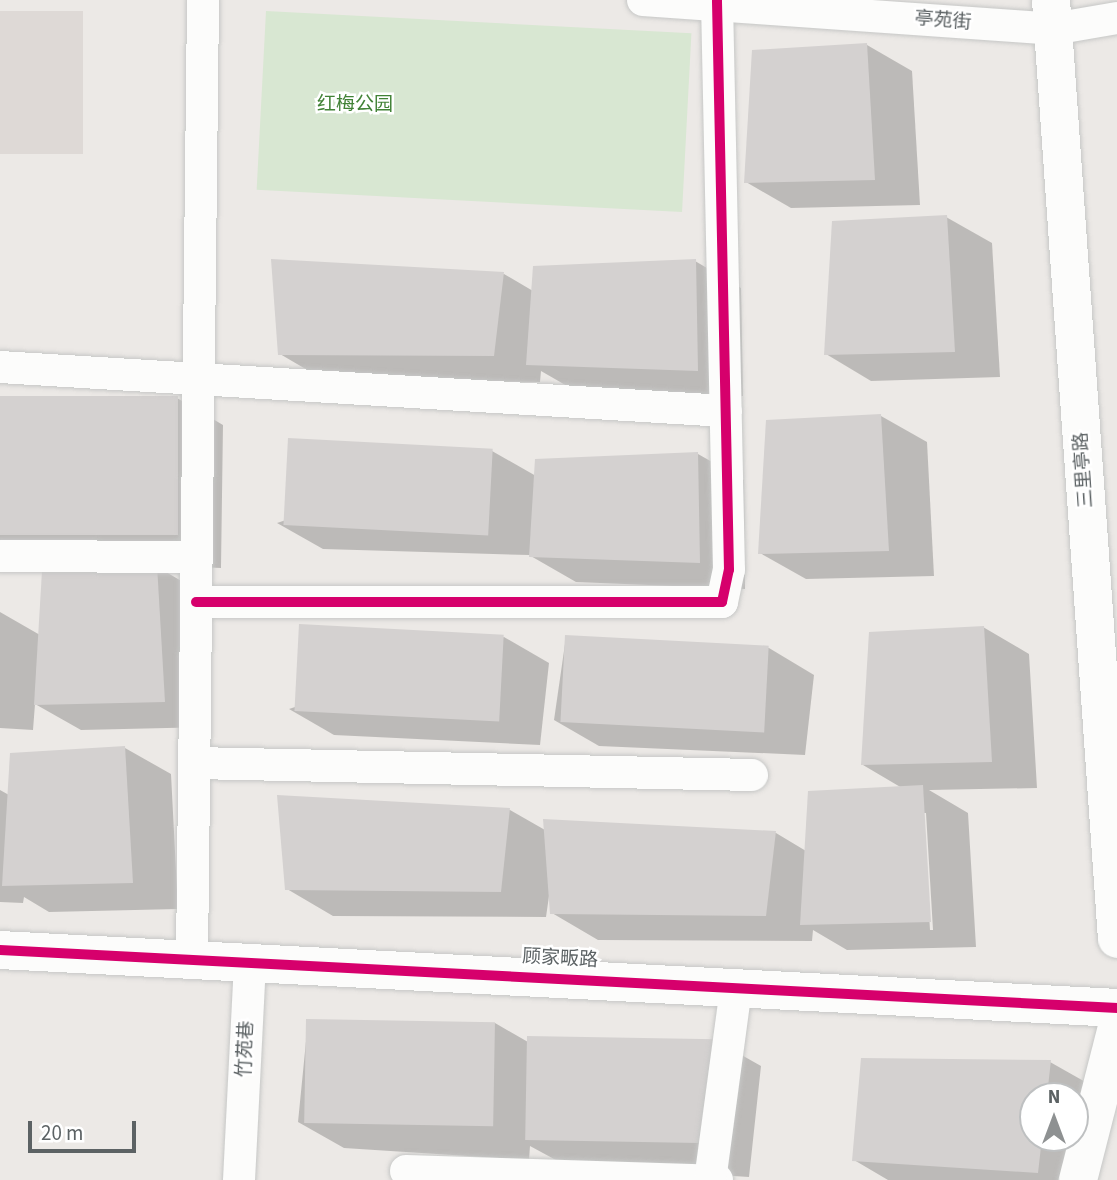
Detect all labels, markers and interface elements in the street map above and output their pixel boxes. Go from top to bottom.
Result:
street label: 亭苑街 [914,8,972,34]
park label: 红梅公园 [317,94,393,116]
street label: 三里亭路 [1070,431,1098,509]
street label: 顾家畈路 [521,946,599,972]
street label: 竹苑巷 [233,1020,259,1078]
north arrow [1019,1082,1089,1152]
text: N [1048,1084,1060,1111]
scale bar [32,1106,140,1150]
text: 20 m [41,1118,83,1148]

